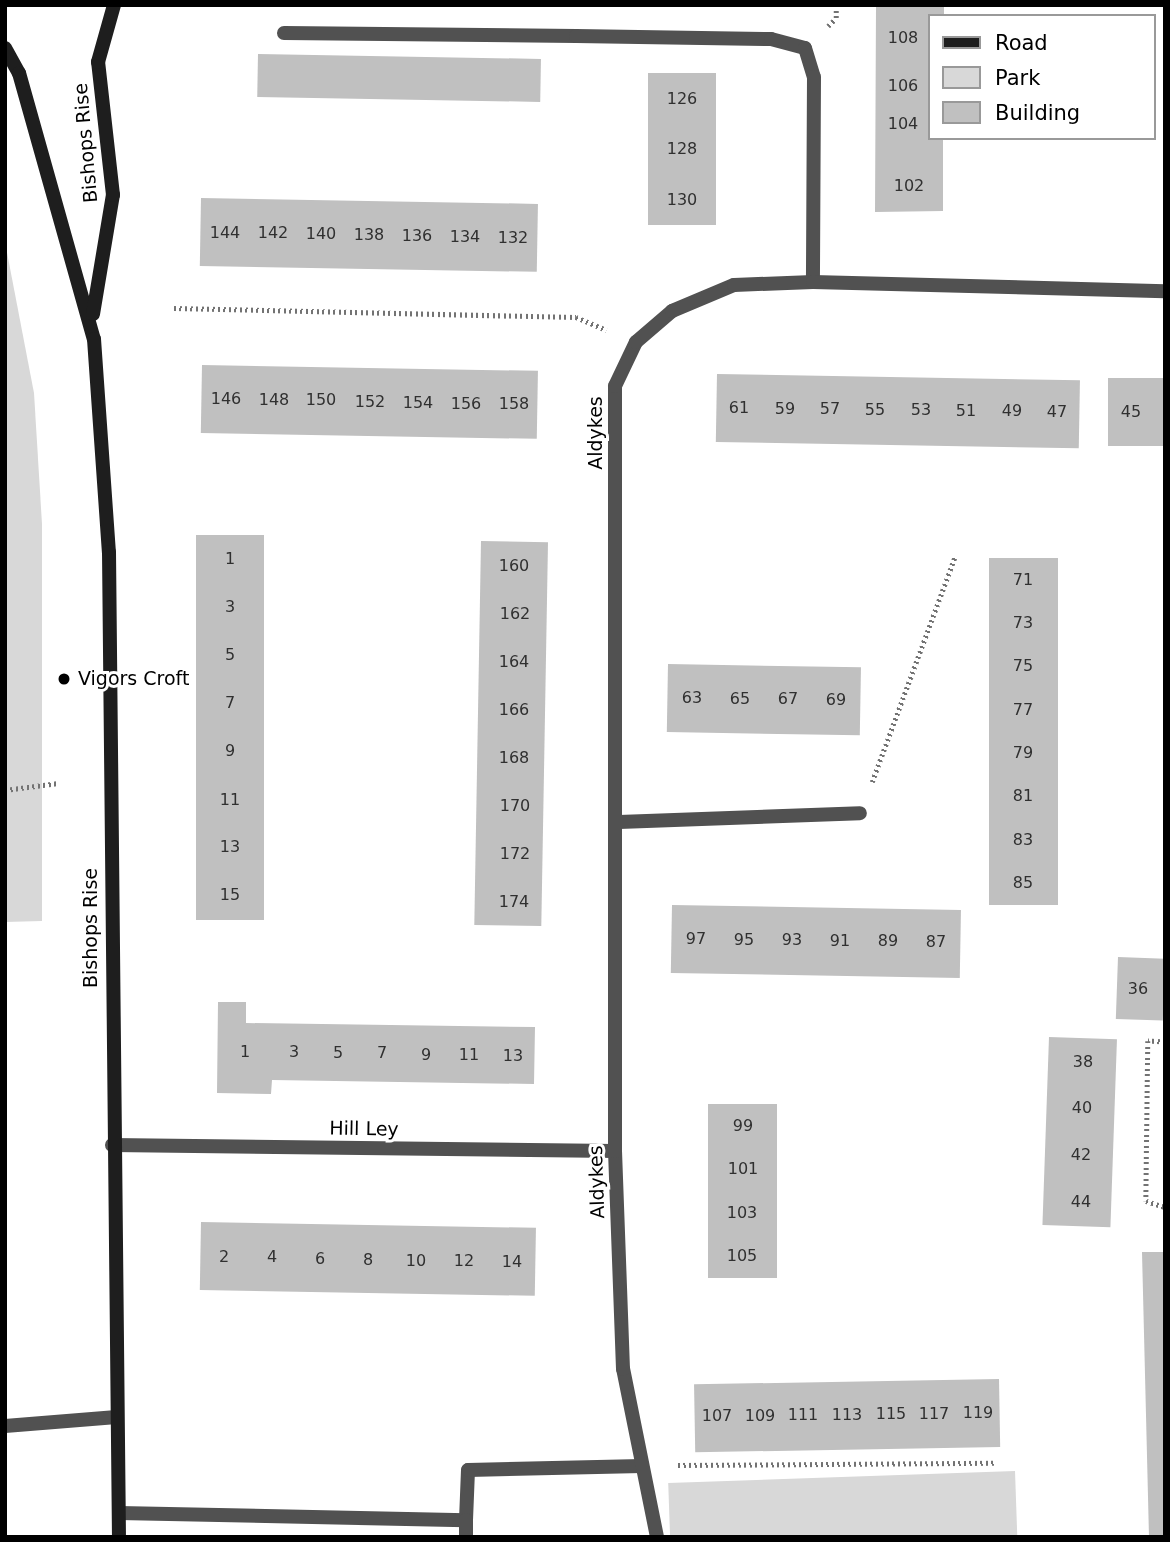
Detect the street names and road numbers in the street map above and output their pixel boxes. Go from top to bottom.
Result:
street label: Bishops Rise [69,82,103,204]
street label: Aldykes [585,396,607,470]
street label: Bishops Rise [80,868,102,988]
street label: Hill Ley [329,1117,399,1141]
street label: Aldykes [584,1145,610,1219]

